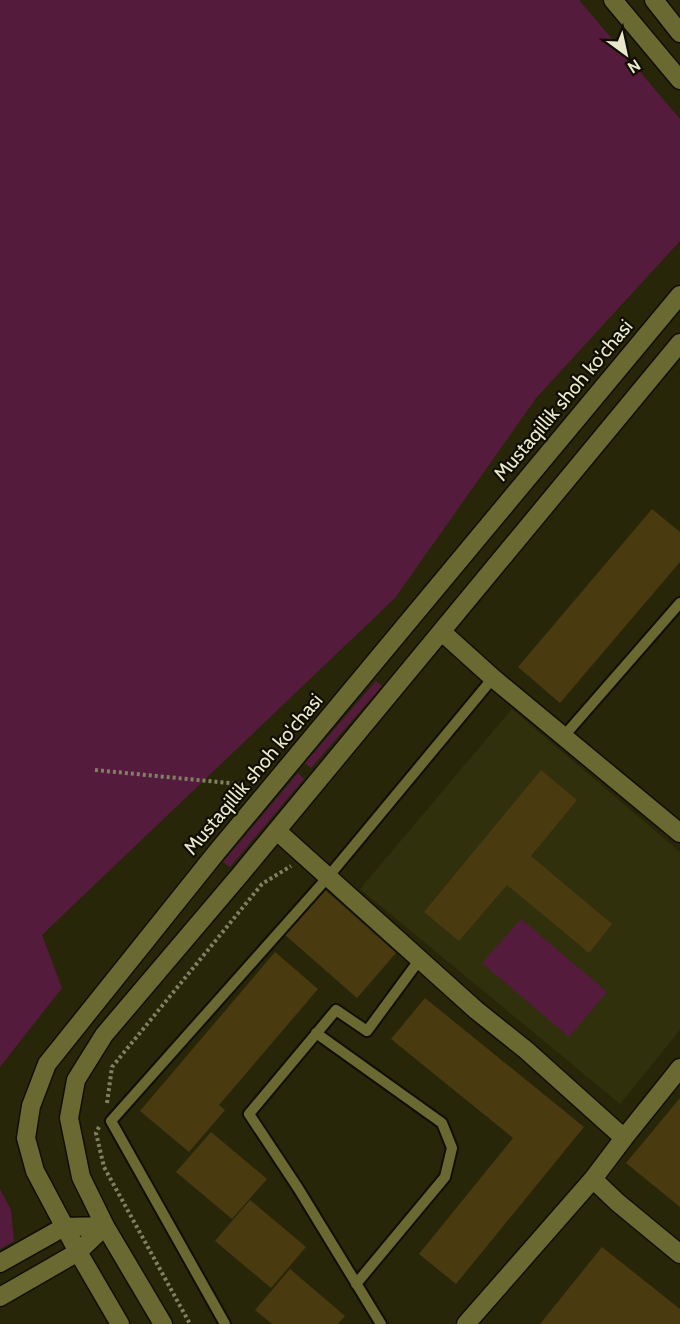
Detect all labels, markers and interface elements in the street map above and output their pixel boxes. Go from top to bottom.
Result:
north arrow [596,24,656,84]
text: N [624,55,644,77]
street label: Mustaqillik shoh ko'chasi [488,314,638,486]
street label: Mustaqillik shoh ko'chasi [178,688,328,860]

